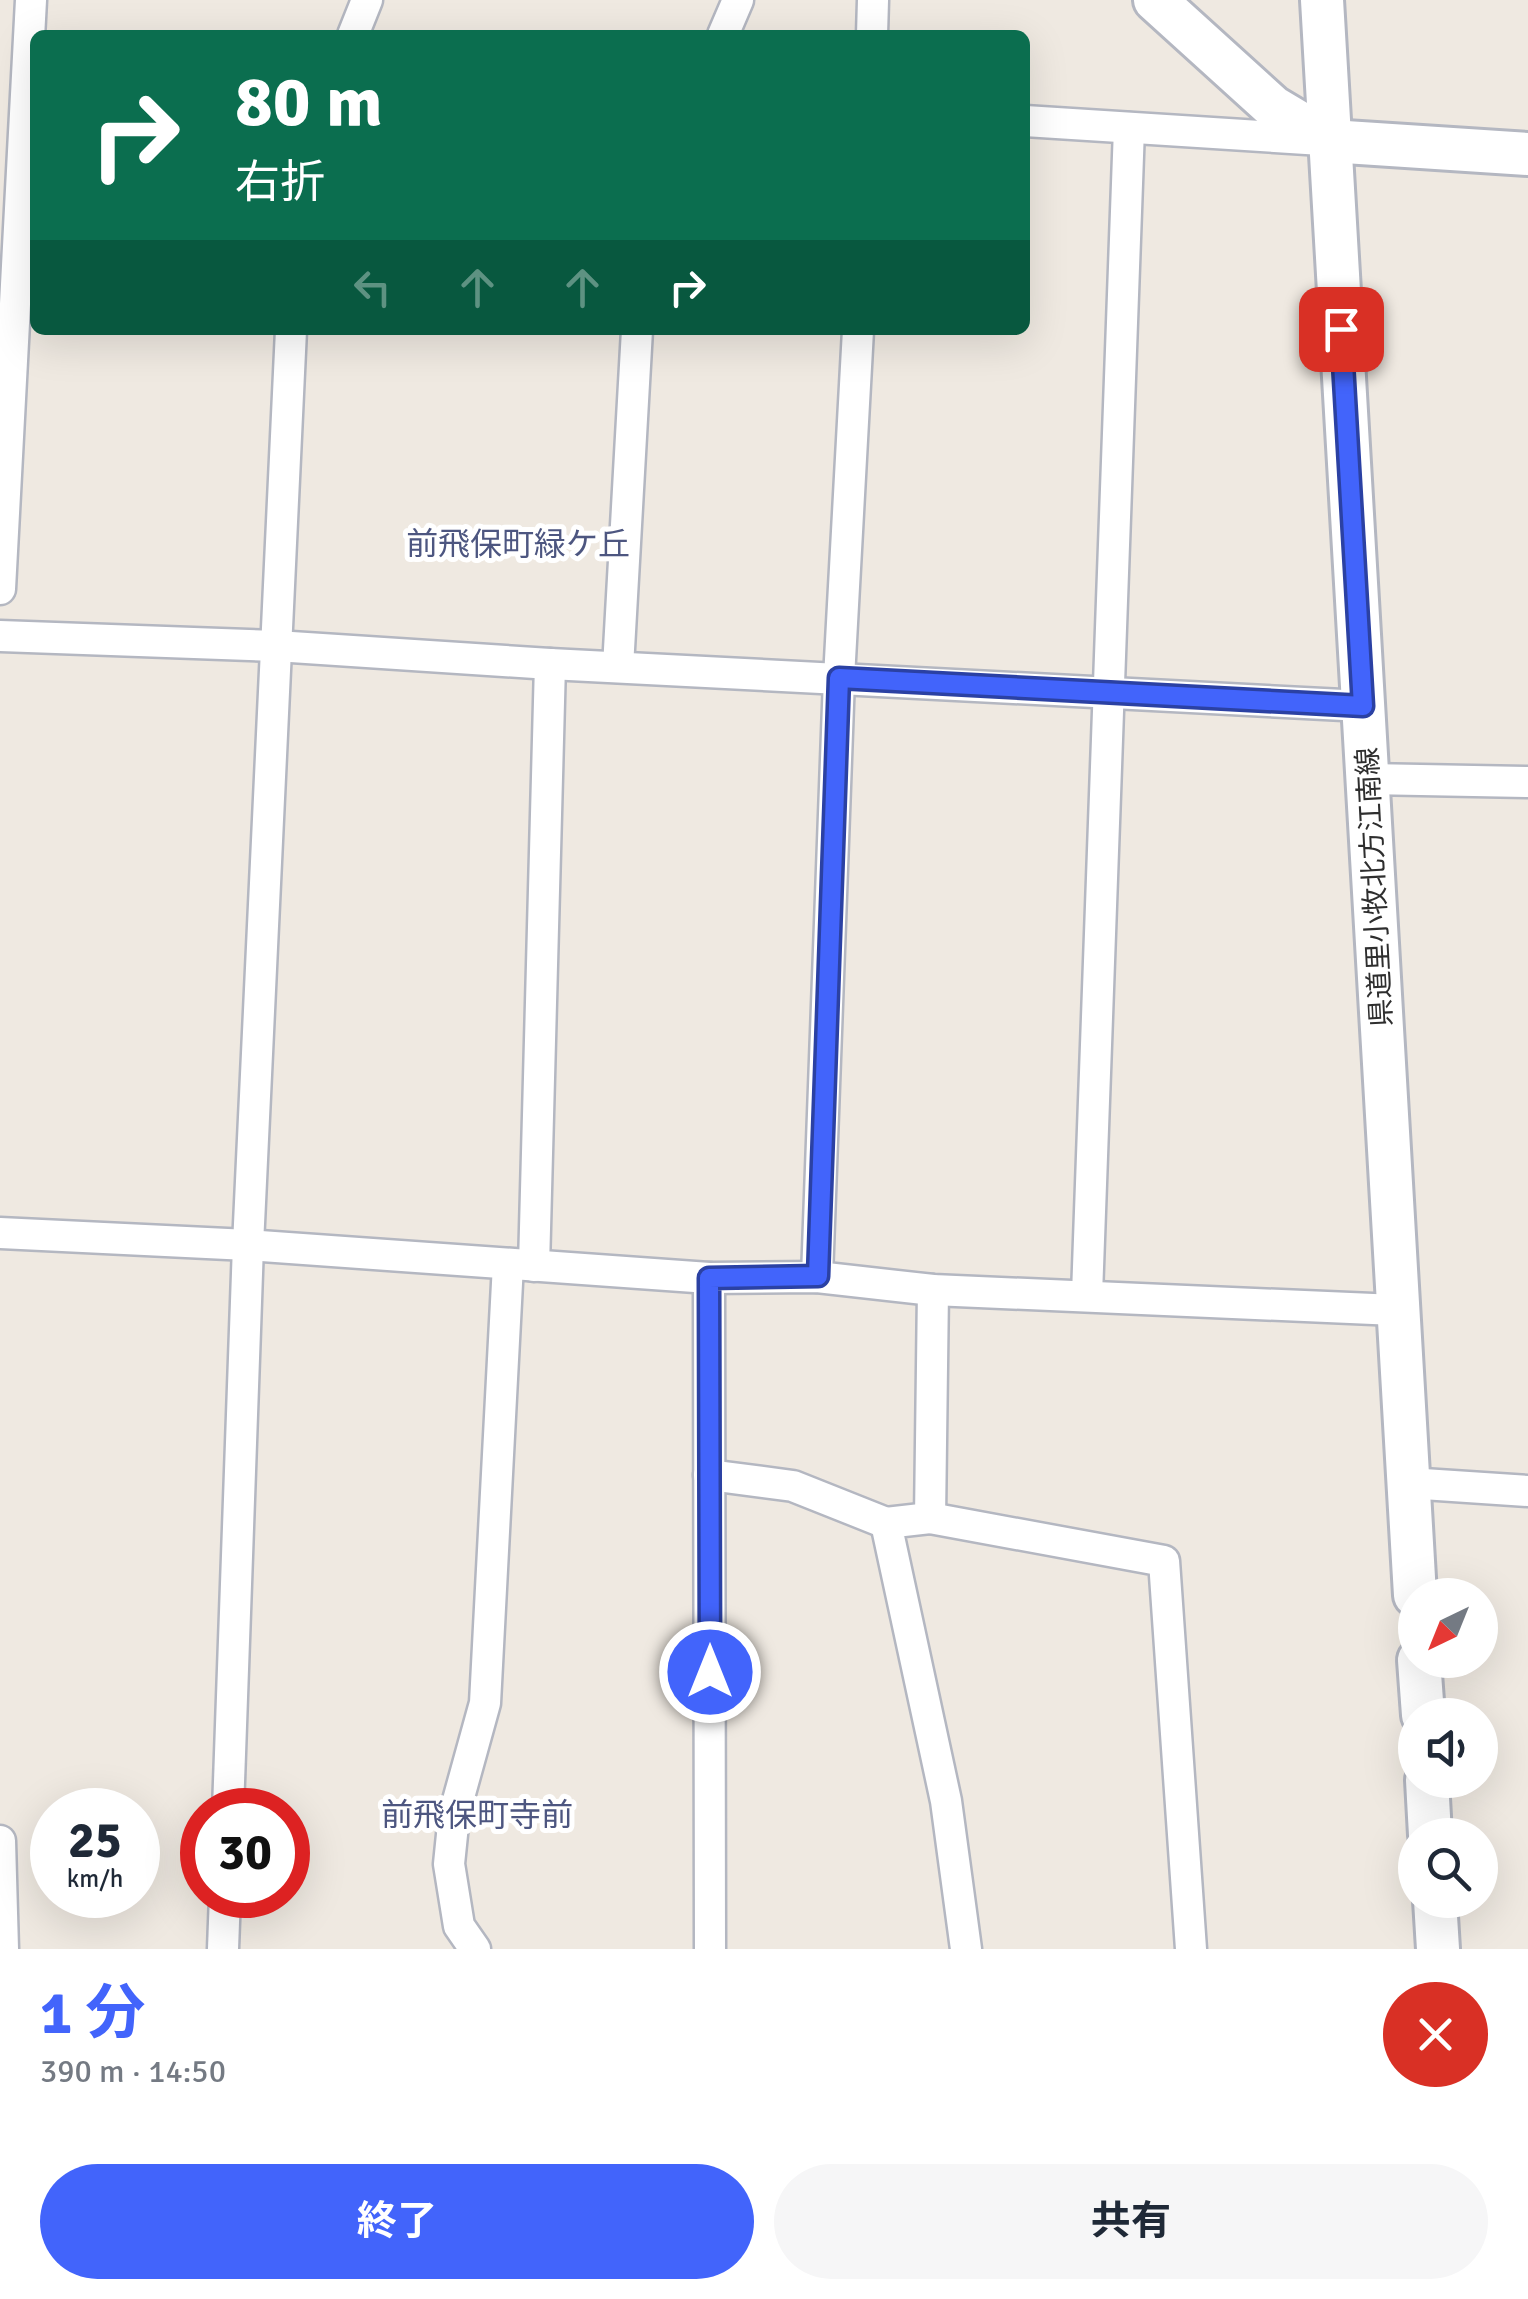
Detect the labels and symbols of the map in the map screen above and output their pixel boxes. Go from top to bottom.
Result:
pin [1299,287,1384,372]
district label: 前飛保町緑ケ丘 [406,525,630,564]
street label: 県道里小牧北方江南線 [1351,746,1399,1028]
north arrow [1398,1578,1498,1678]
position arrow [658,1620,762,1724]
speed limit sign: 30 [180,1788,310,1918]
district label: 前飛保町寺前 [381,1796,573,1835]

